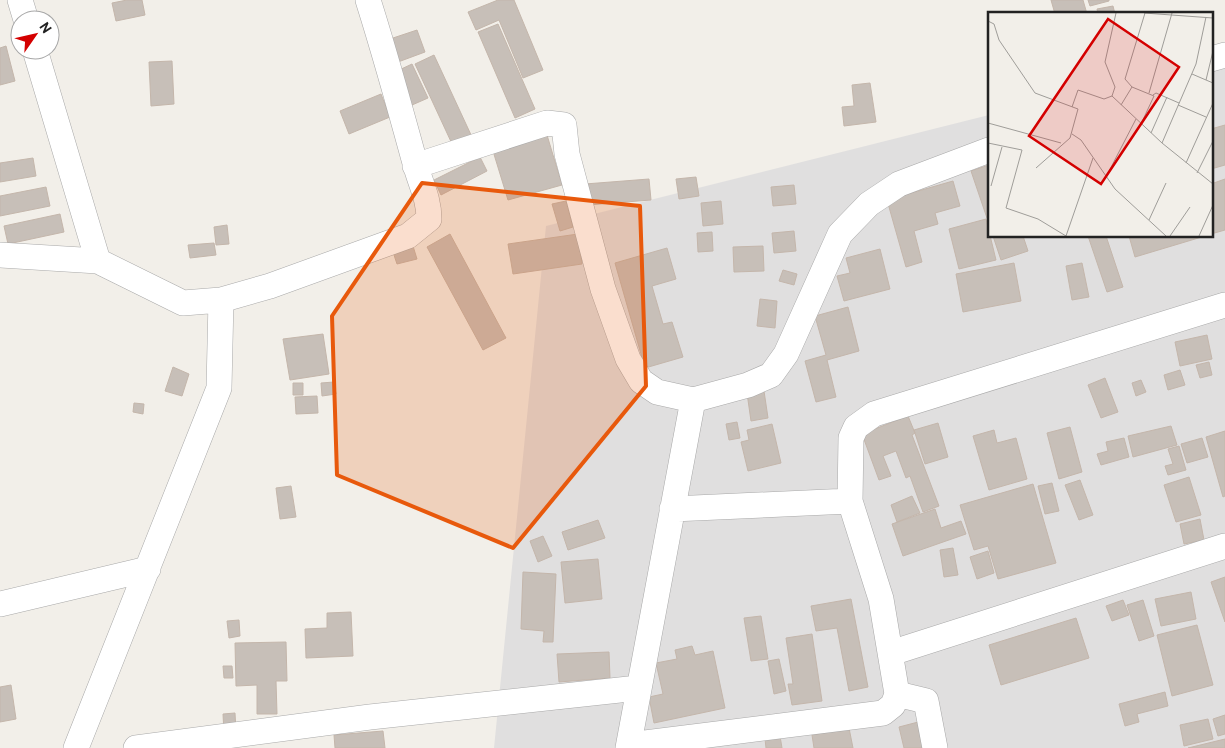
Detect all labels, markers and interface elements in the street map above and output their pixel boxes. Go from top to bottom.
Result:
north arrow [10,10,60,60]
inset map [988,12,1212,238]
text: N [35,20,54,37]

